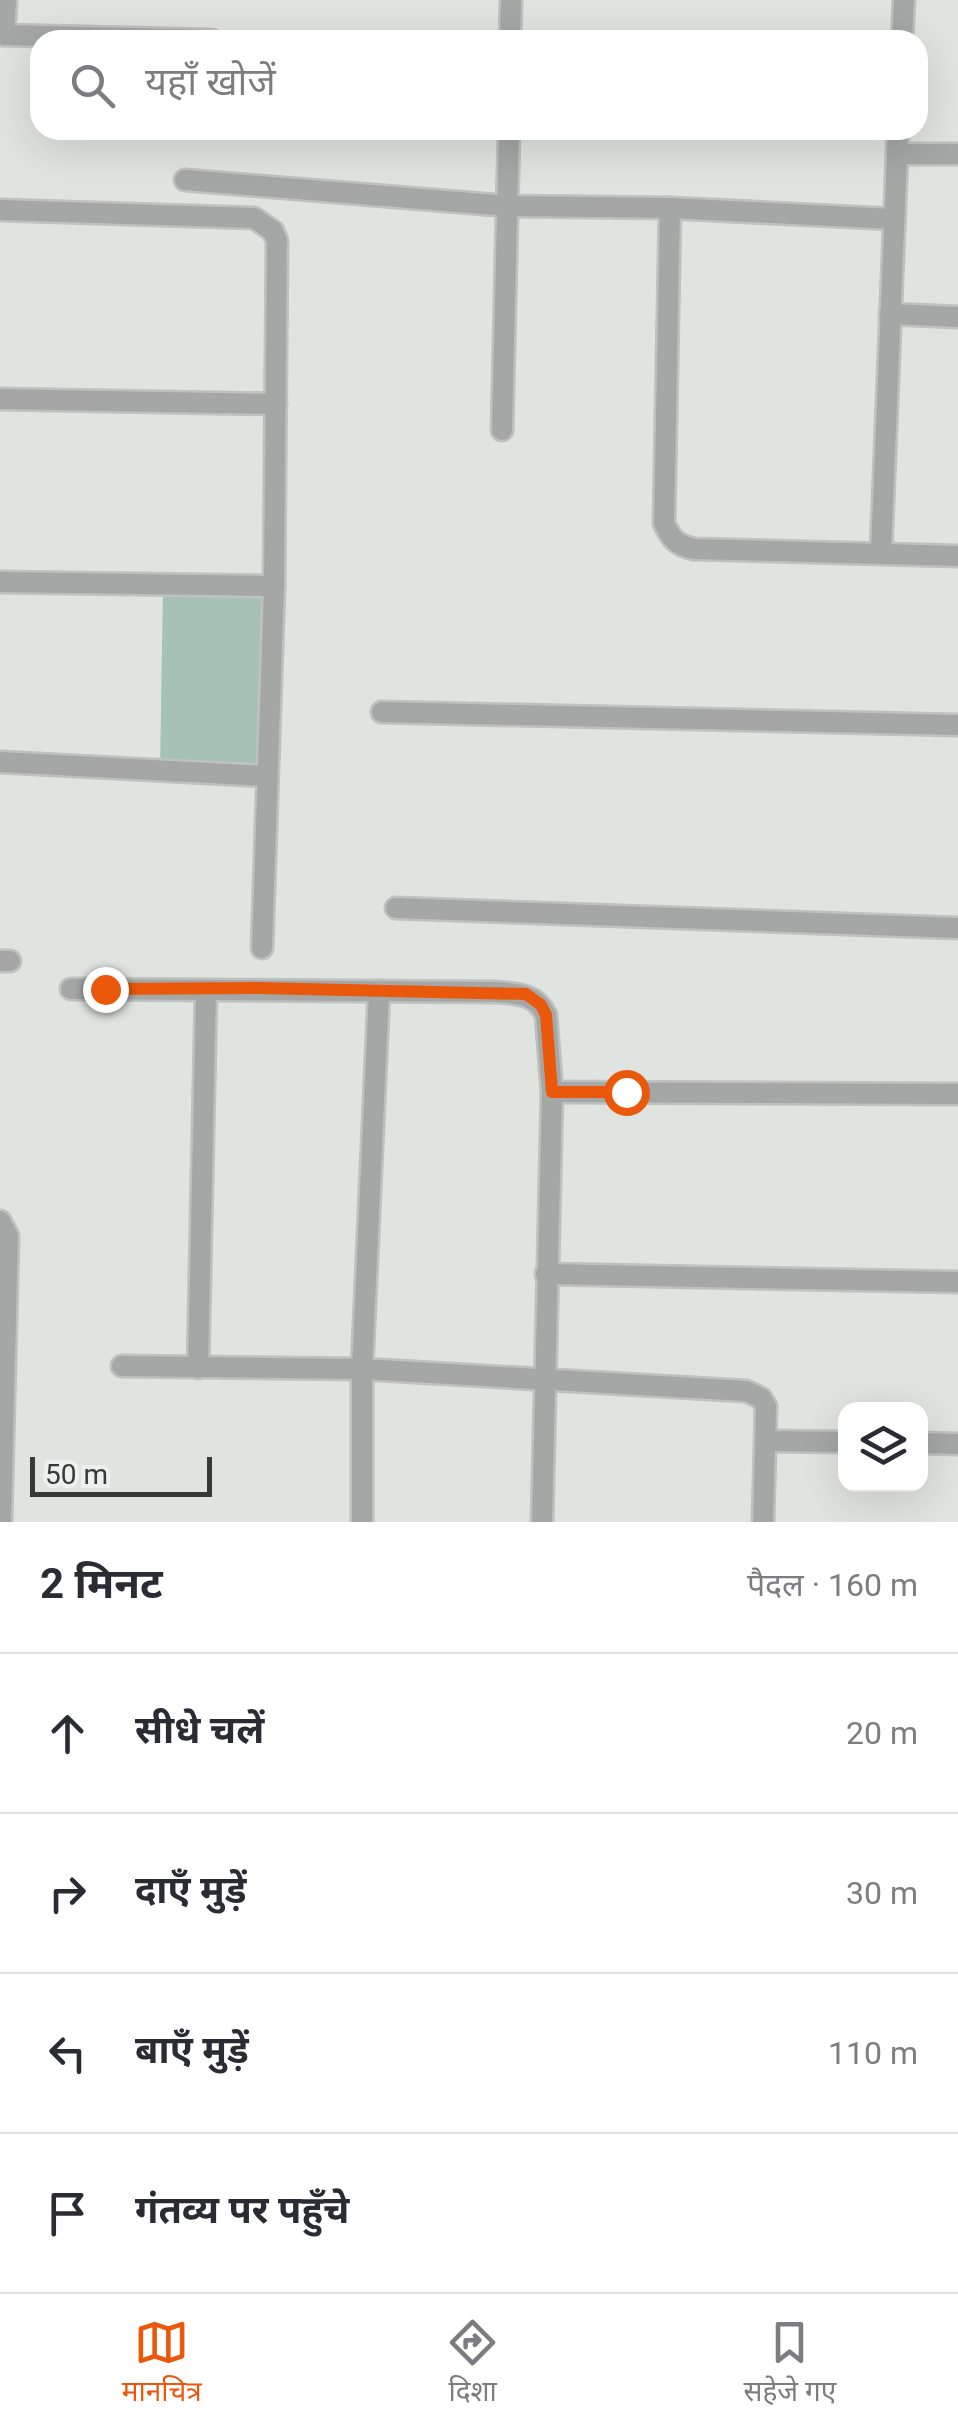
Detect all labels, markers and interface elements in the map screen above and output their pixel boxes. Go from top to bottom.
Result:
search box [30,30,928,140]
icon: search [65,58,120,113]
text: यहाँ खोजें [145,60,276,104]
route end [83,967,129,1013]
route start [604,1070,650,1116]
map controls [838,1402,928,1492]
button: layers [838,1402,928,1492]
scale bar [30,1452,212,1496]
text: 50 m [45,1458,108,1491]
text: 2 मिनट [40,1559,163,1608]
text: पैदल · 160 m [747,1566,918,1604]
icon: ahead [40,1706,95,1761]
text: सीधे चलें [135,1708,264,1752]
text: 20 m [846,1714,918,1752]
icon: right [40,1866,95,1921]
text: दाएँ मुड़ें [135,1868,246,1912]
text: 30 m [846,1874,918,1912]
icon: left [40,2026,95,2081]
text: बाएँ मुड़ें [135,2028,249,2072]
text: 110 m [828,2034,918,2072]
icon: arrive [40,2186,95,2241]
text: गंतव्य पर पहुँचे [135,2188,349,2232]
tab: मानचित्र [122,2315,202,2412]
tab: दिशा [445,2315,500,2412]
tab: सहेजे गए [744,2315,836,2412]

